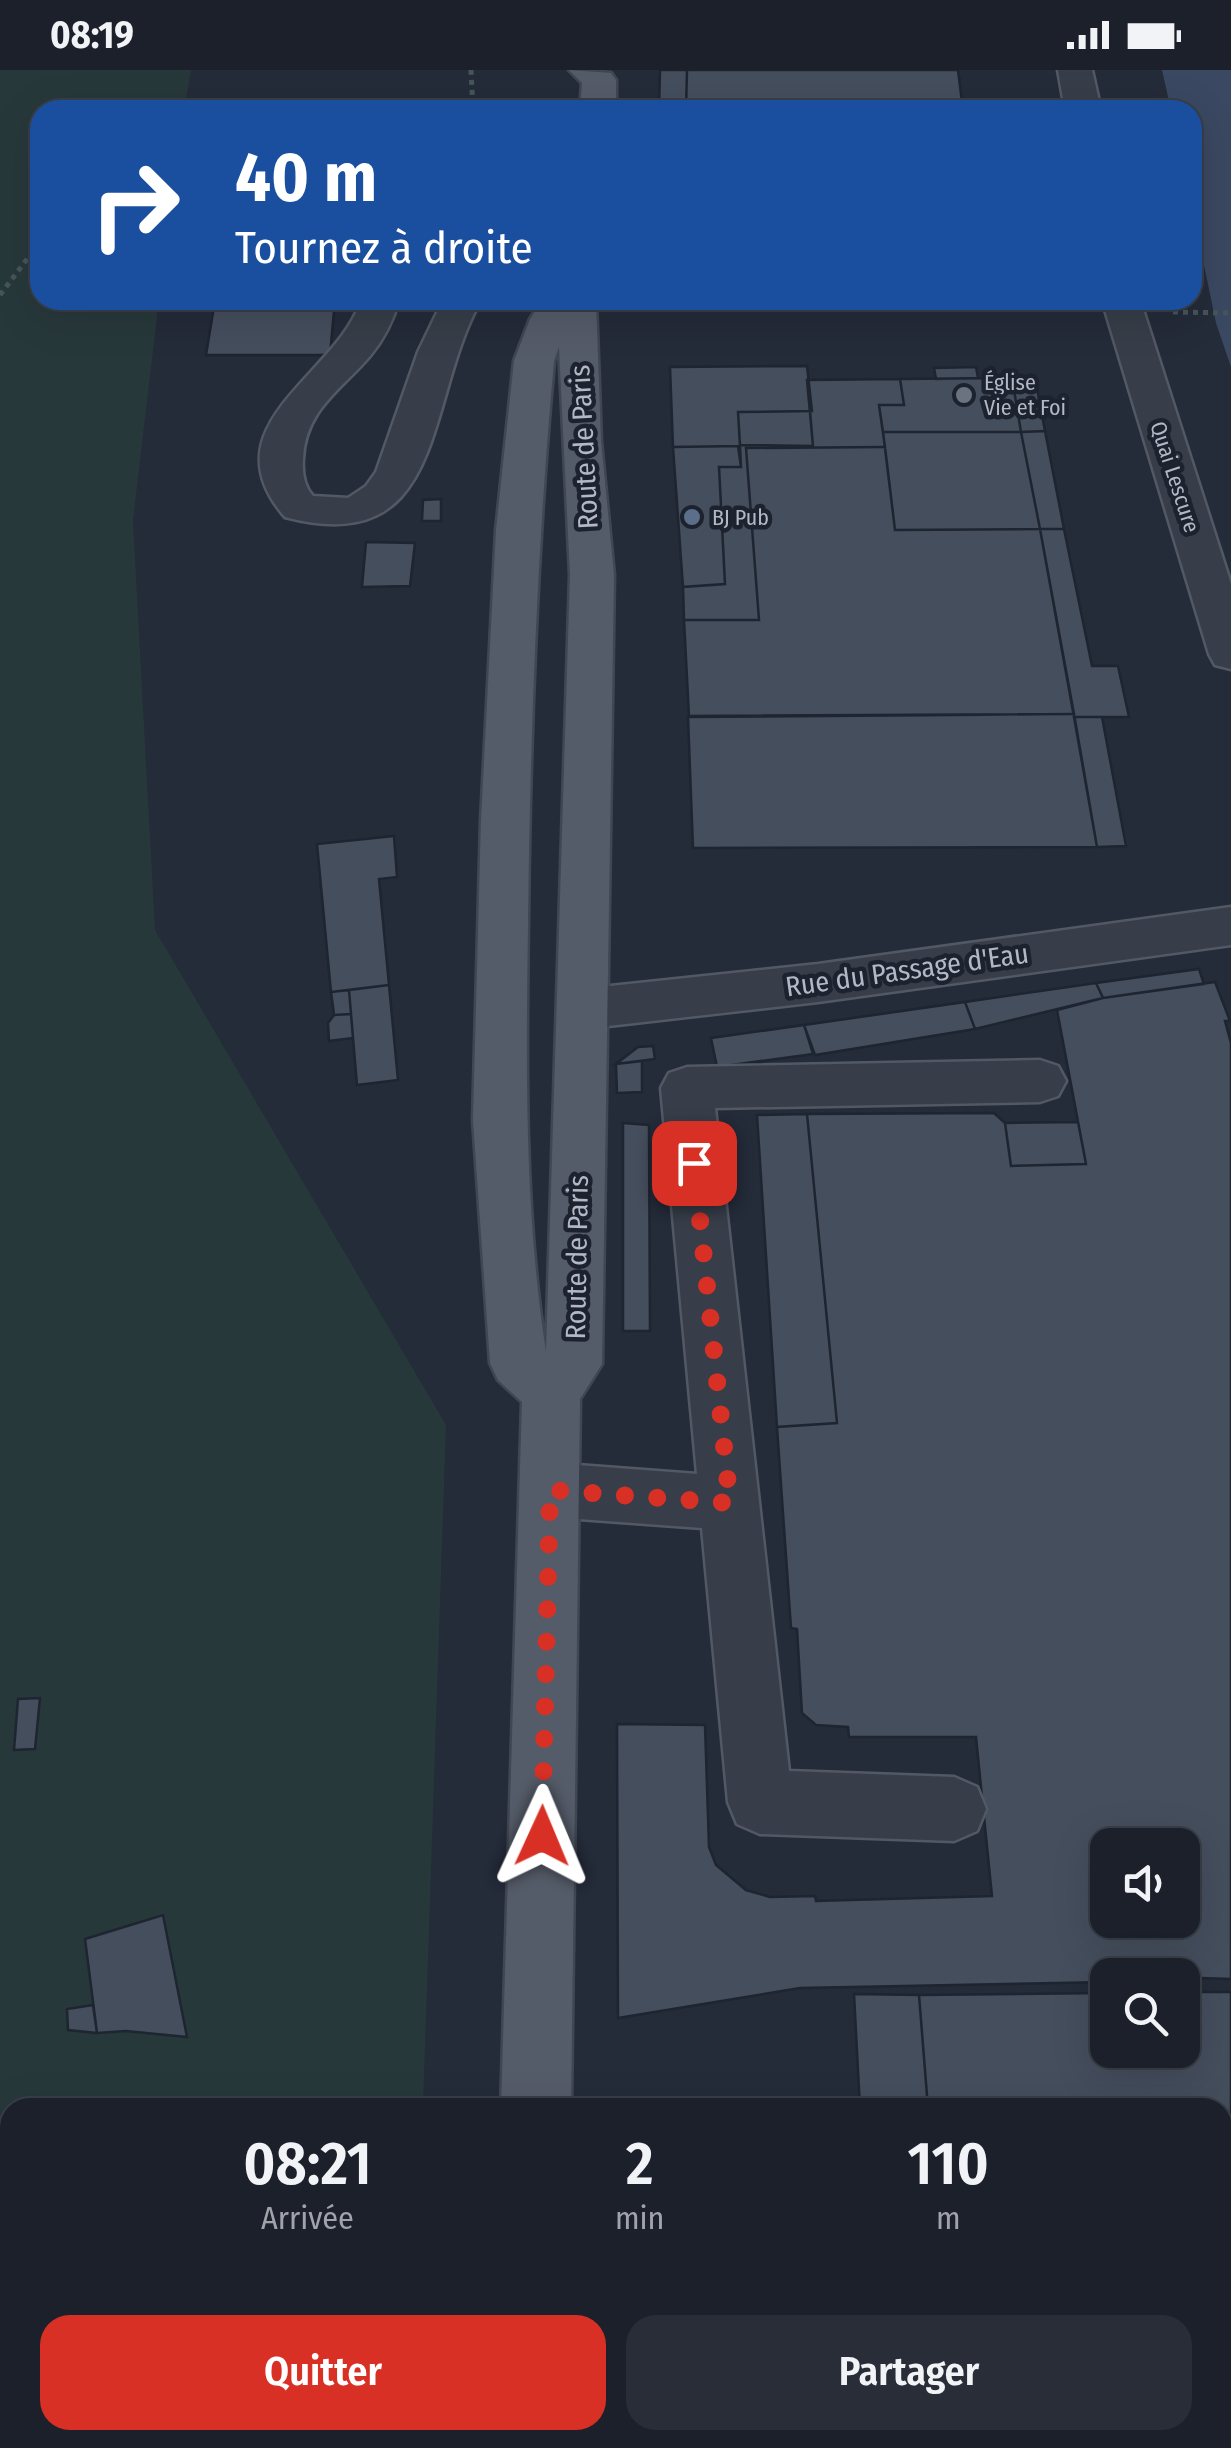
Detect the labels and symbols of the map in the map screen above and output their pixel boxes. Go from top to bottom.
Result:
street label: Route de Paris [563,364,605,530]
place label: Église Vie et Foi [984,369,1066,421]
marker: Église Vie et Foi [953,384,975,406]
street label: Quai Lescure [1144,418,1206,536]
place label: BJ Pub [712,504,769,531]
marker: BJ Pub [681,506,703,528]
street label: Rue du Passage d'Eau [783,937,1031,1003]
pin [652,1121,737,1206]
street label: Route de Paris [559,1174,595,1340]
position arrow [490,1784,594,1888]

